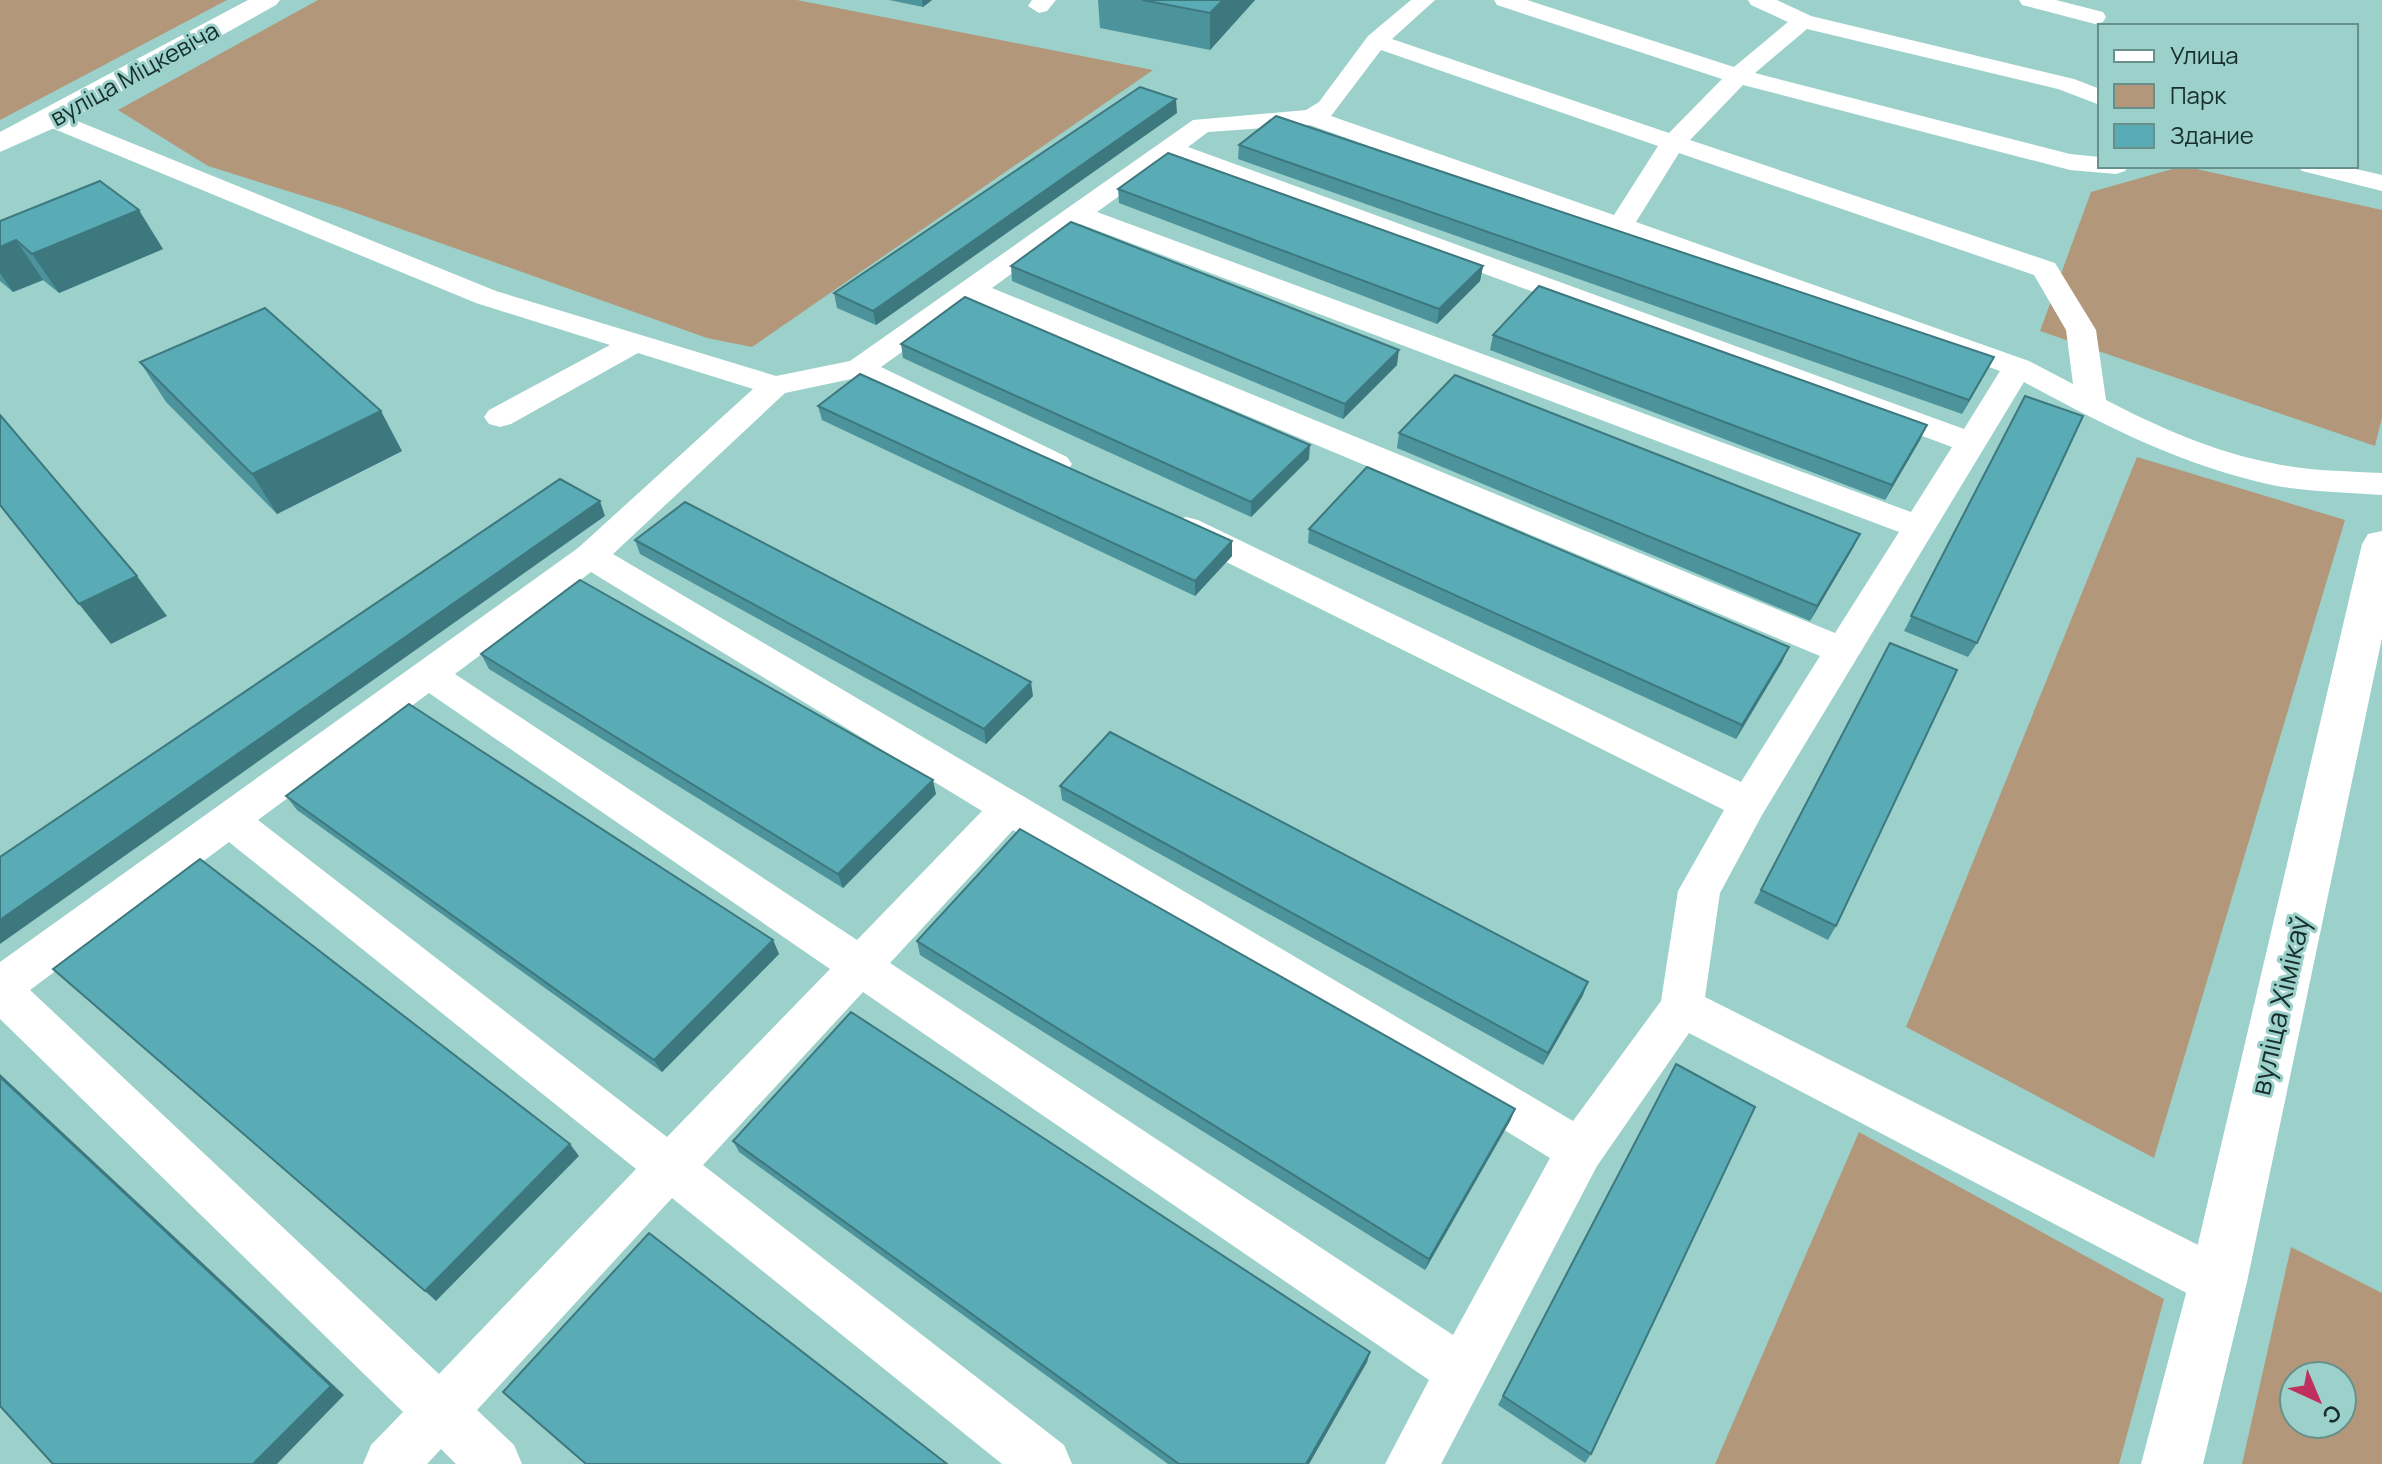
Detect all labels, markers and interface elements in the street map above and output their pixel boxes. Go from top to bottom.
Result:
street label: вуліца Міцкевіча [44,13,224,133]
legend [2098,24,2358,168]
text: Улица [2170,38,2239,71]
text: Парк [2170,78,2227,111]
text: Здание [2170,118,2254,151]
street label: вуліца Хімікаў [2240,911,2318,1098]
north arrow [2278,1360,2358,1440]
text: С [2316,1398,2348,1431]

